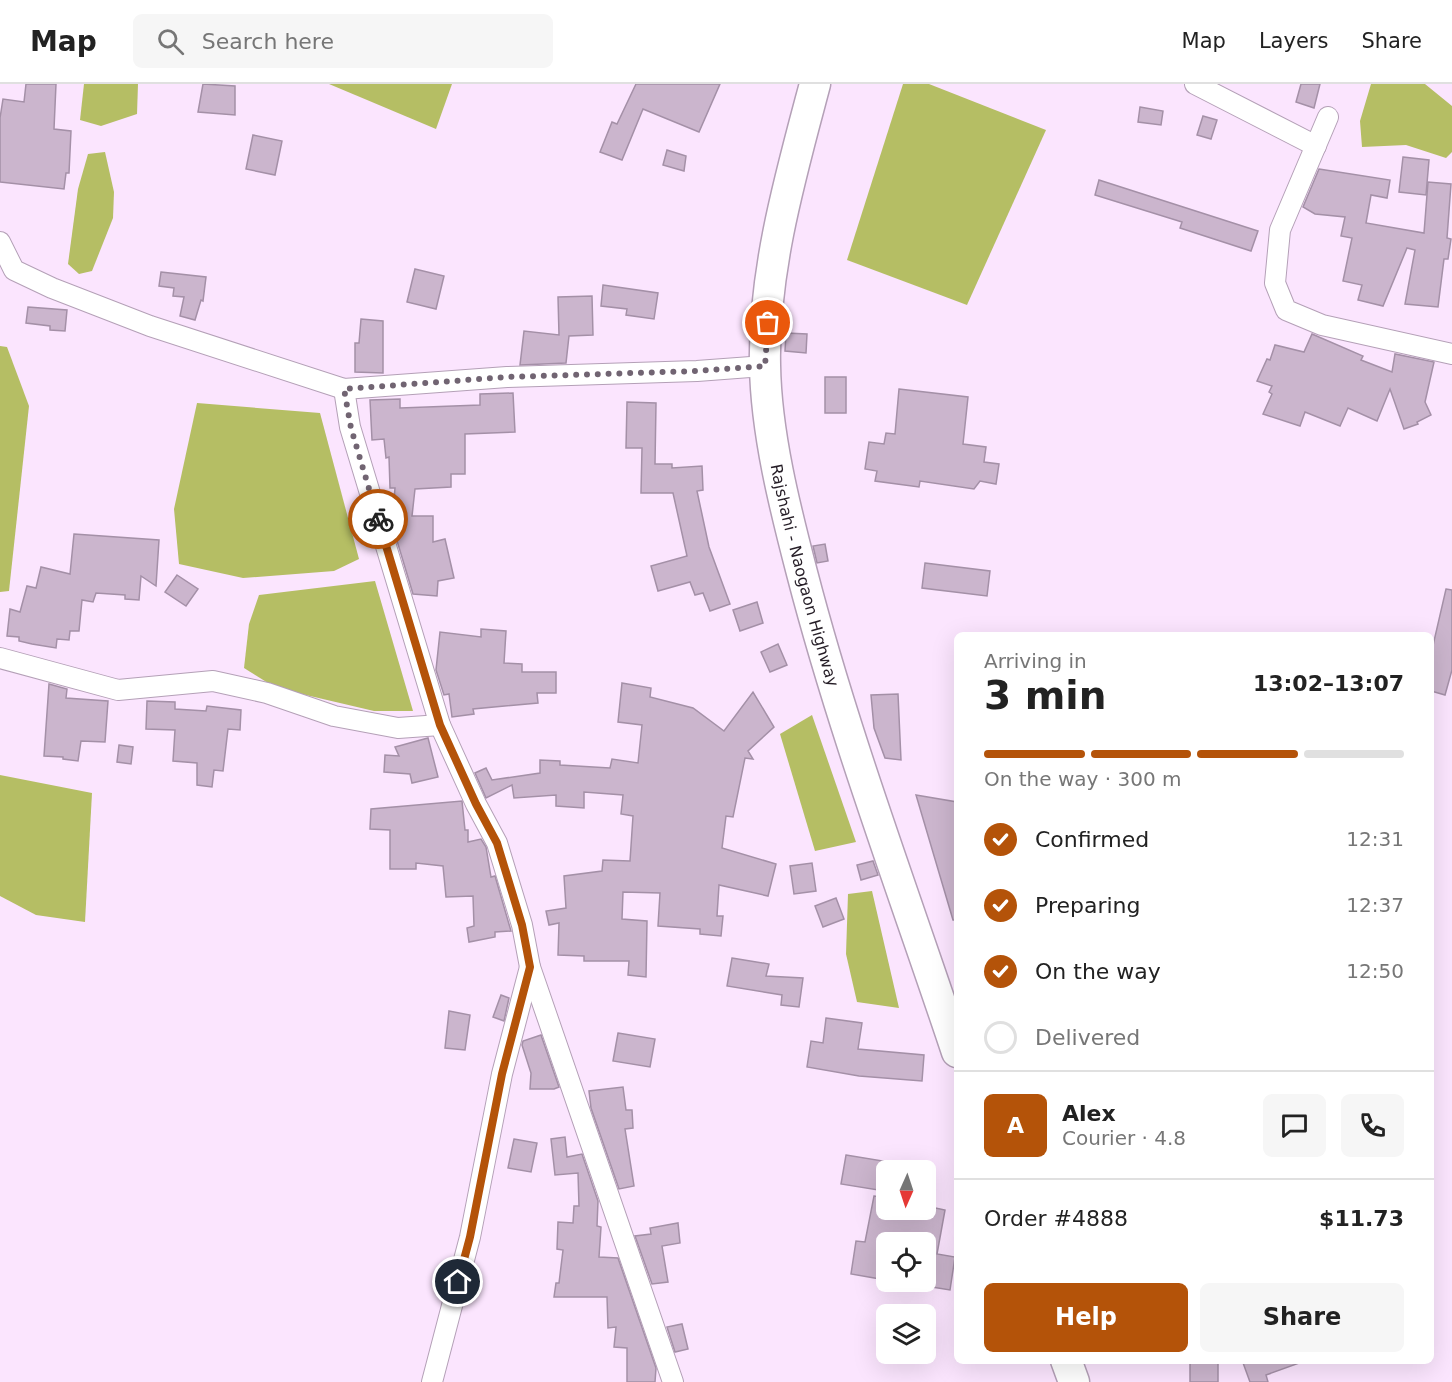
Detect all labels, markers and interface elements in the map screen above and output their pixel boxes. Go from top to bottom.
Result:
search box [133,14,553,68]
text: Map [30,25,97,58]
icon: search [154,25,187,58]
text: Search here [202,29,334,54]
text: Map [1182,29,1226,53]
text: Layers [1259,29,1328,53]
text: Share [1361,29,1422,53]
pin [742,297,793,348]
icon: bag [751,306,784,339]
street label: Rajshahi - Naogaon Highway [766,462,843,689]
courier [348,489,408,549]
icon: bike [362,503,395,536]
text: Arriving in [984,649,1087,673]
text: 13:02–13:07 [1253,671,1404,696]
text: 3 min [984,673,1106,718]
text: On the way · 300 m [984,767,1182,791]
icon: check [984,823,1017,856]
text: Confirmed [1035,827,1149,852]
text: 12:31 [1346,827,1404,851]
icon: check [984,889,1017,922]
text: Preparing [1035,893,1141,918]
text: 12:37 [1346,893,1404,917]
icon: check [984,955,1017,988]
text: On the way [1035,959,1161,984]
text: 12:50 [1346,959,1404,983]
text: Delivered [1035,1025,1140,1050]
button: chat [1263,1094,1326,1157]
button: phone [1341,1094,1404,1157]
text: Alex [1062,1101,1116,1126]
text: A [1007,1113,1024,1138]
text: Courier · 4.8 [1062,1126,1186,1150]
north arrow [876,1160,936,1220]
map controls [876,1160,936,1364]
text: Order #4888 [984,1206,1128,1231]
text: $11.73 [1319,1206,1404,1231]
button: locate [876,1232,936,1292]
pin [432,1256,483,1307]
icon: home [441,1265,474,1298]
button: Help [984,1283,1188,1352]
button: Share [1200,1283,1404,1352]
button: layers [876,1304,936,1364]

